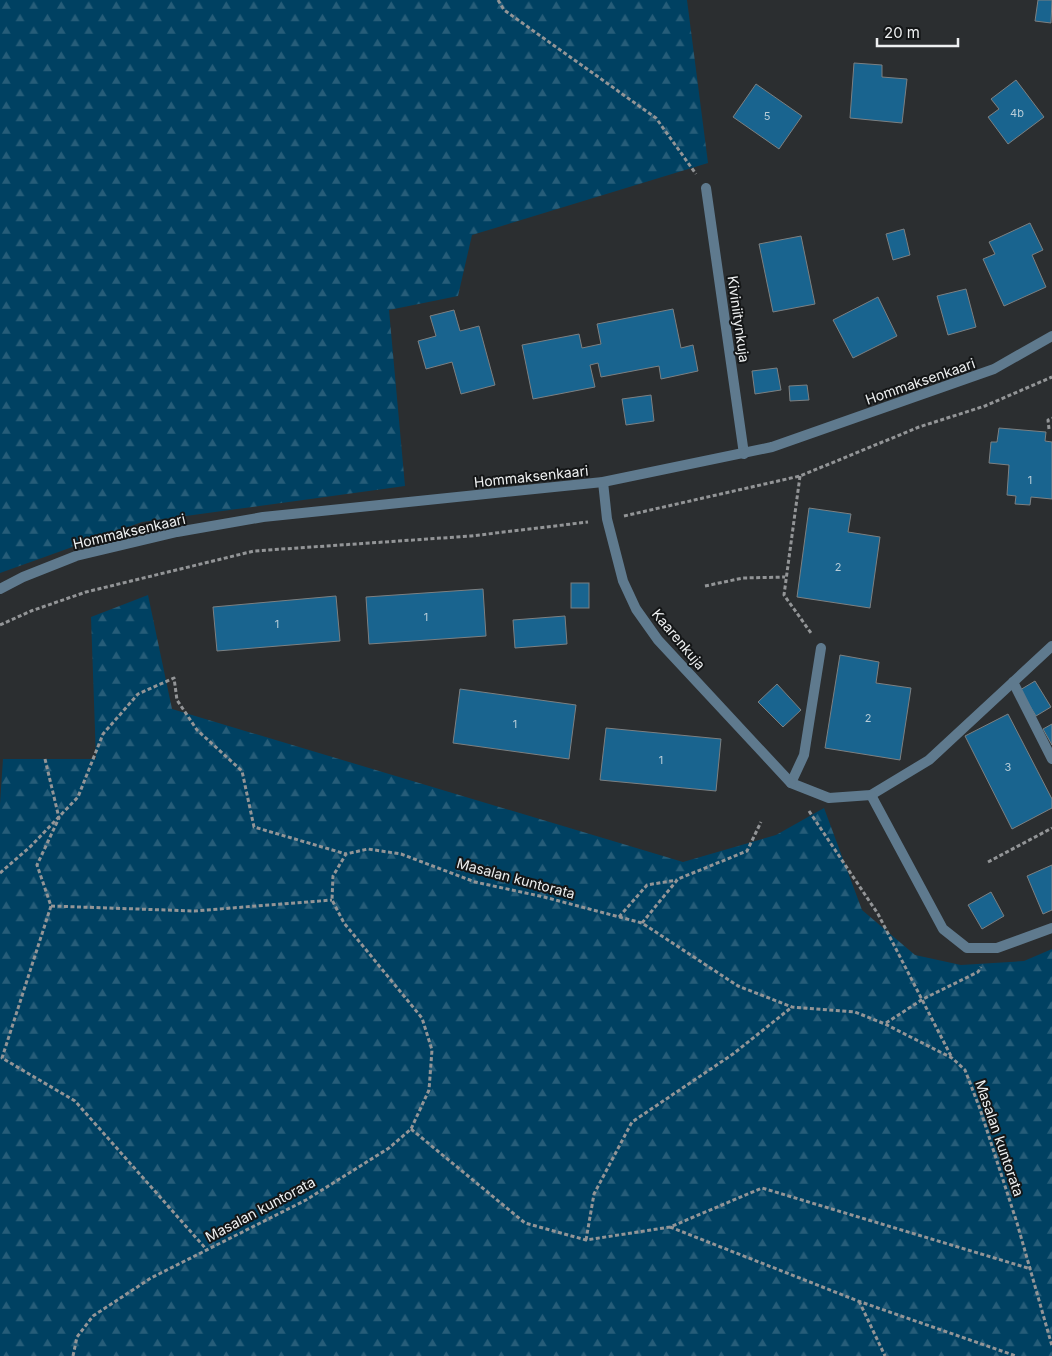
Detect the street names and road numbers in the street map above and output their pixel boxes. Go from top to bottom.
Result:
street label: Kiviniitynkuja [724,274,754,364]
street label: Hommaksenkaari [863,354,977,408]
street label: Hommaksenkaari [473,462,589,490]
street label: Hommaksenkaari [71,510,187,552]
street label: Kaarenkuja [649,605,709,673]
street label: Masalan kuntorata [455,854,577,902]
street label: Masalan kuntorata [972,1078,1028,1198]
street label: Masalan kuntorata [202,1173,318,1245]

